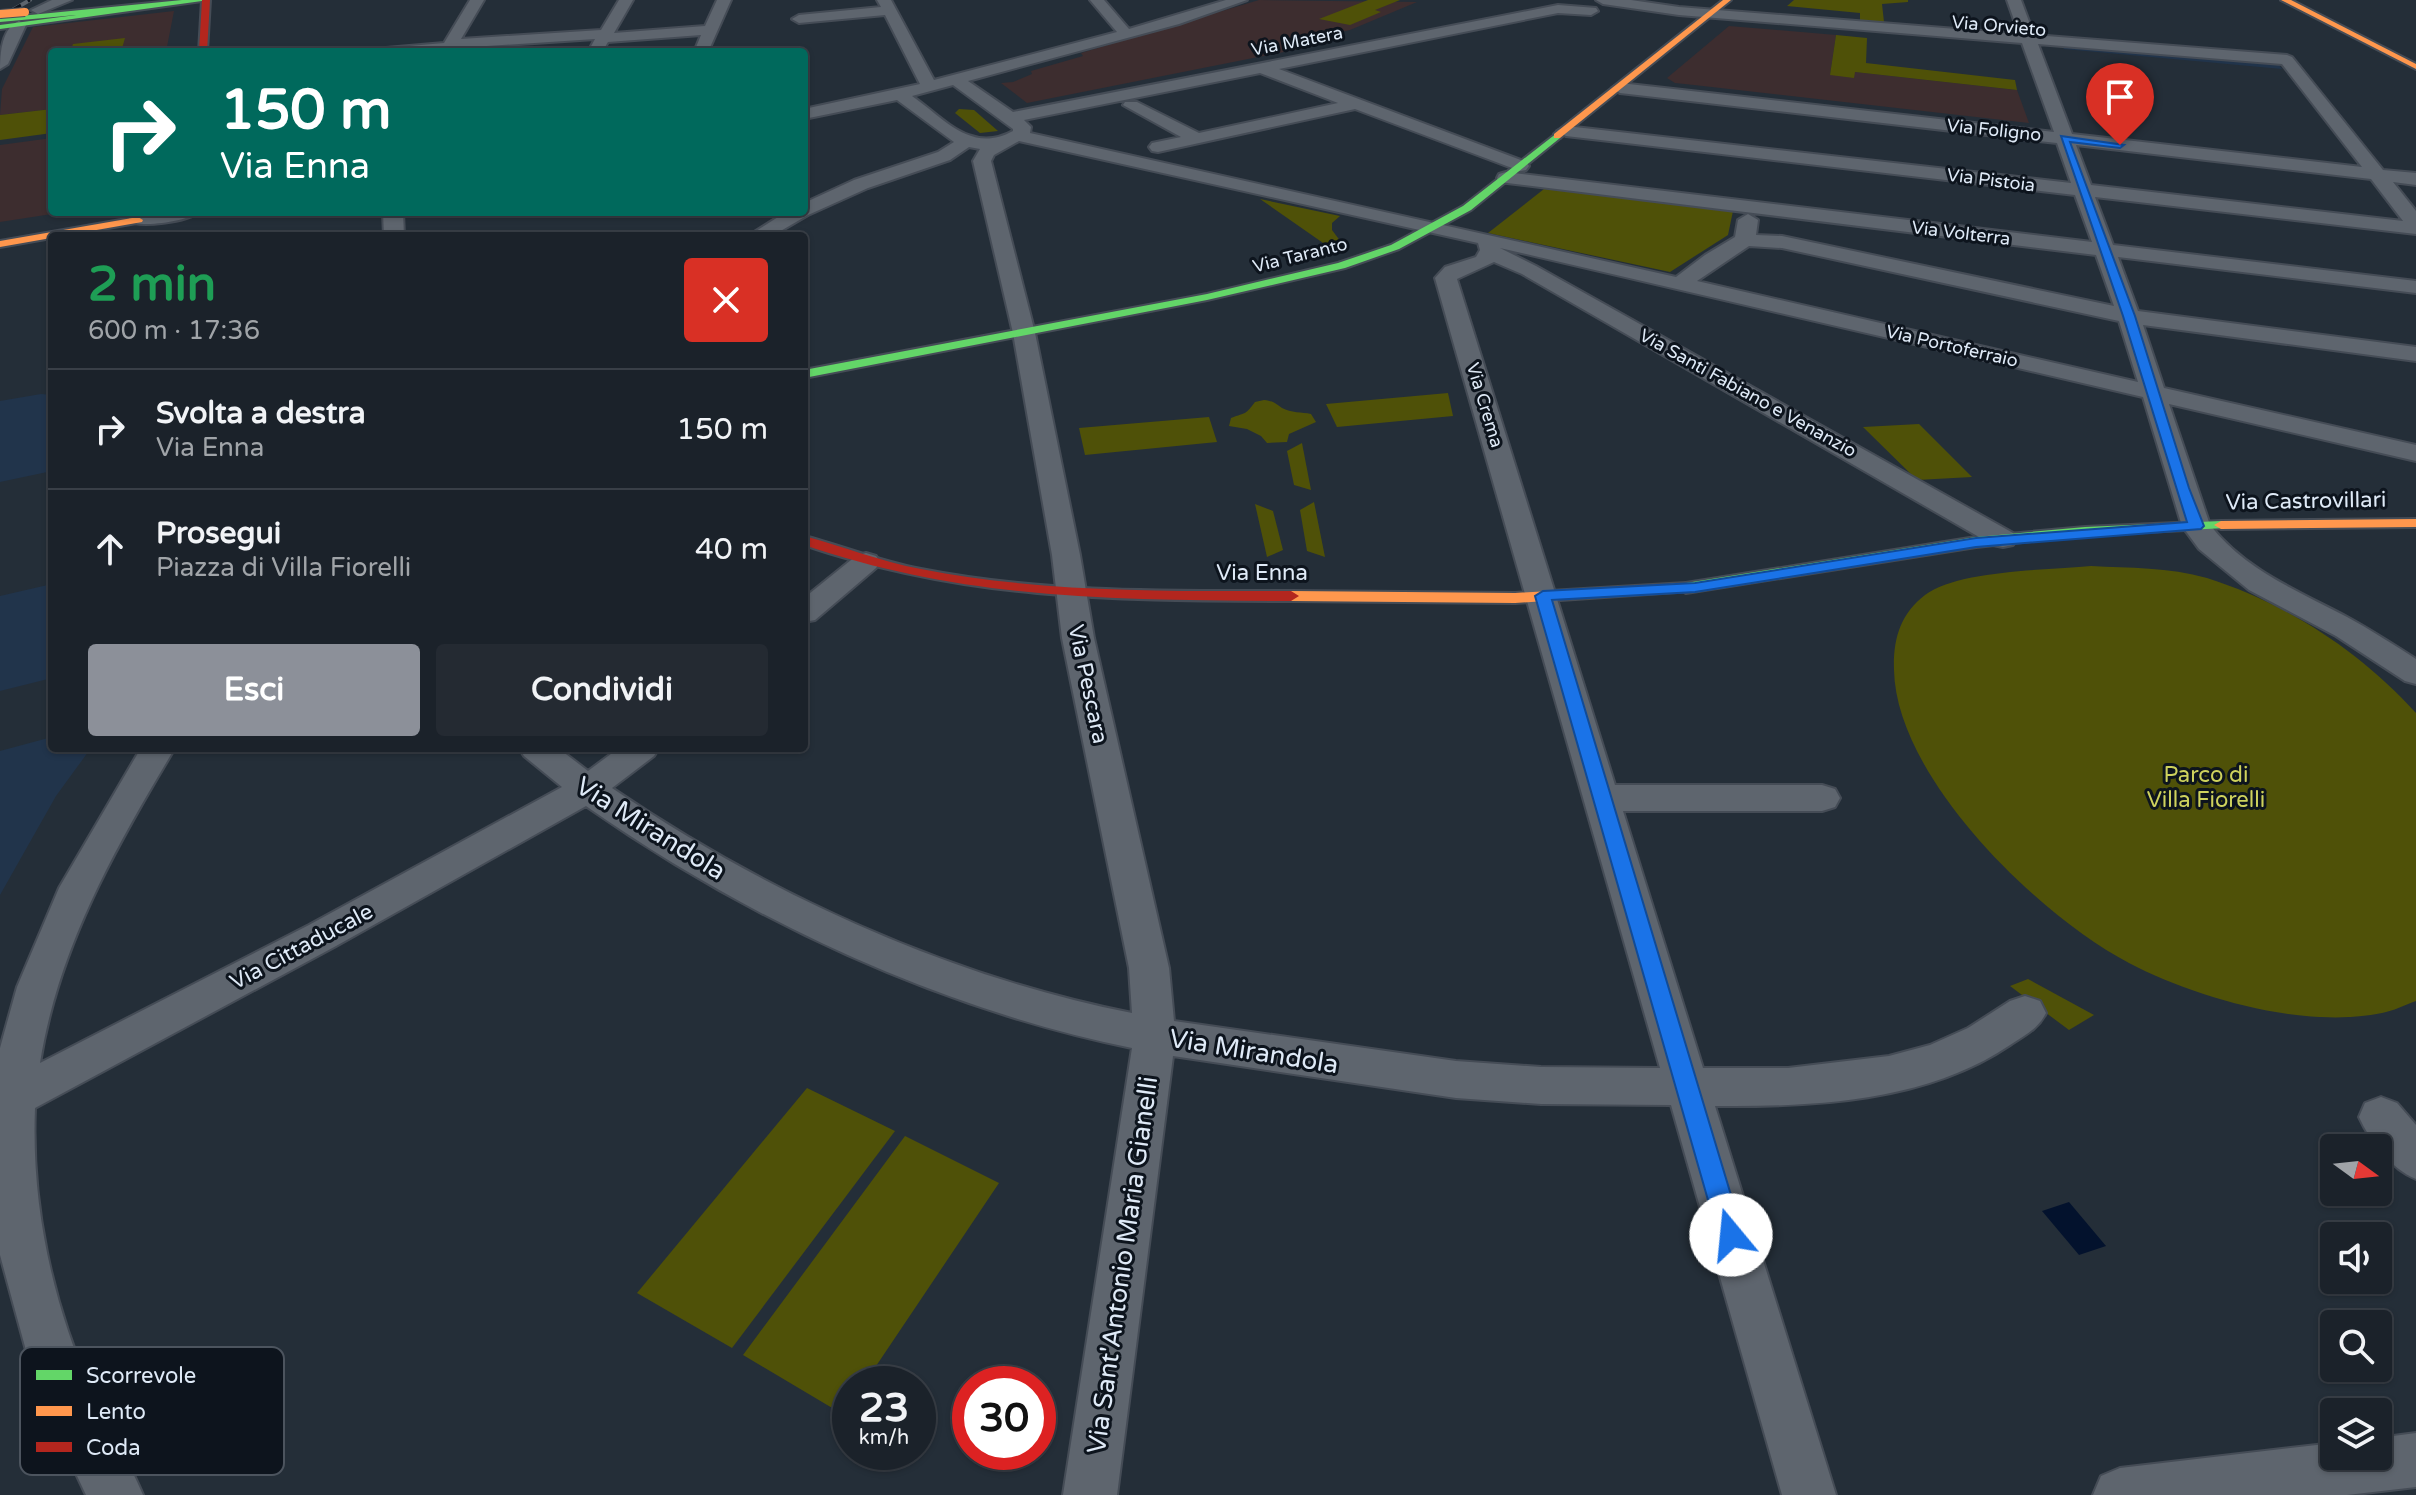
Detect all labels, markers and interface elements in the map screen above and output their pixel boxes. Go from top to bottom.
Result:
street label: Via Orvieto [1951,11,2047,41]
street label: Via Matera [1249,21,1345,61]
pin [2086,63,2154,145]
icon: arrive [2098,75,2142,119]
text: 150 m [220,77,391,144]
icon: right [88,80,192,184]
street label: Via Foligno [1946,114,2042,146]
text: Via Enna [220,145,370,188]
street label: Via Pistoia [1946,164,2036,196]
street label: Via Volterra [1910,216,2012,250]
street label: Via Taranto [1250,233,1350,277]
text: 2 min [88,256,216,314]
button: close [684,258,768,342]
text: 600 m · 17:36 [88,315,260,346]
street label: Via Portoferraio [1884,320,2020,372]
street label: Via Santi Fabiano e Venanzio [1636,324,1860,462]
street label: Via Crema [1462,360,1508,450]
text: Svolta a destra [156,395,366,432]
icon: right [88,407,132,451]
text: 150 m [676,411,768,448]
text: Via Enna [156,432,264,463]
street label: Via Castrovillari [2225,487,2387,515]
text: Prosegui [156,515,281,552]
icon: ahead [88,527,132,571]
text: 40 m [695,531,768,568]
text: Piazza di Villa Fiorelli [156,552,411,583]
street label: Via Enna [1216,560,1308,586]
street label: Via Pescara [1063,622,1113,746]
button: Esci [88,644,420,736]
button: Condividi [436,644,768,736]
park label: Parco di Villa Fiorelli [2147,762,2265,813]
street label: Via Mirandola [570,770,731,887]
street label: Via Cittaducale [226,898,377,995]
street label: Via Mirandola [1167,1023,1341,1080]
street label: Via Sant'Antonio Maria Gianelli [1081,1074,1164,1456]
north arrow [2320,1134,2392,1206]
map controls [2320,1134,2392,1470]
position arrow [1689,1193,1773,1277]
button: sound [2320,1222,2392,1294]
button: search [2320,1310,2392,1382]
legend [20,1347,284,1475]
text: Scorrevole [86,1363,196,1389]
speed limit sign: 30 [952,1366,1056,1470]
text: 23 [859,1384,909,1432]
button: layers [2320,1398,2392,1470]
text: Lento [86,1399,146,1425]
text: km/h [859,1426,909,1450]
text: Coda [86,1435,141,1461]

